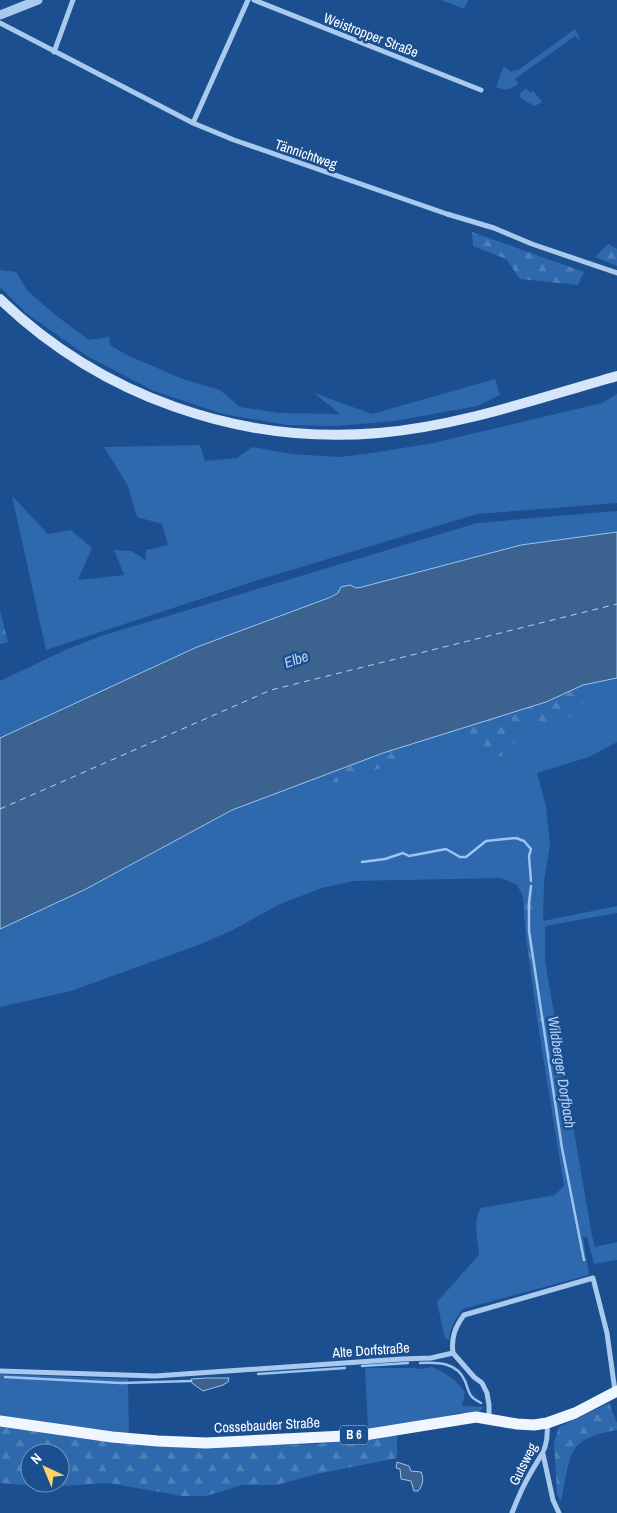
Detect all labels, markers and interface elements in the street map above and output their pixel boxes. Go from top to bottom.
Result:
street label: Weistropper Straße [321,9,421,61]
street label: Tännichtweg [272,135,340,173]
water label: Elbe [281,645,311,673]
water label: Wildberger Dorfbach [543,1014,581,1130]
street label: Alte Dorfstraße [331,1338,410,1362]
street label: Cossebauder Straße [214,1413,320,1437]
road number: B 6 [340,1426,368,1444]
street label: Gutsweg [505,1439,542,1488]
north arrow [20,1443,70,1493]
text: N [27,1449,45,1468]

